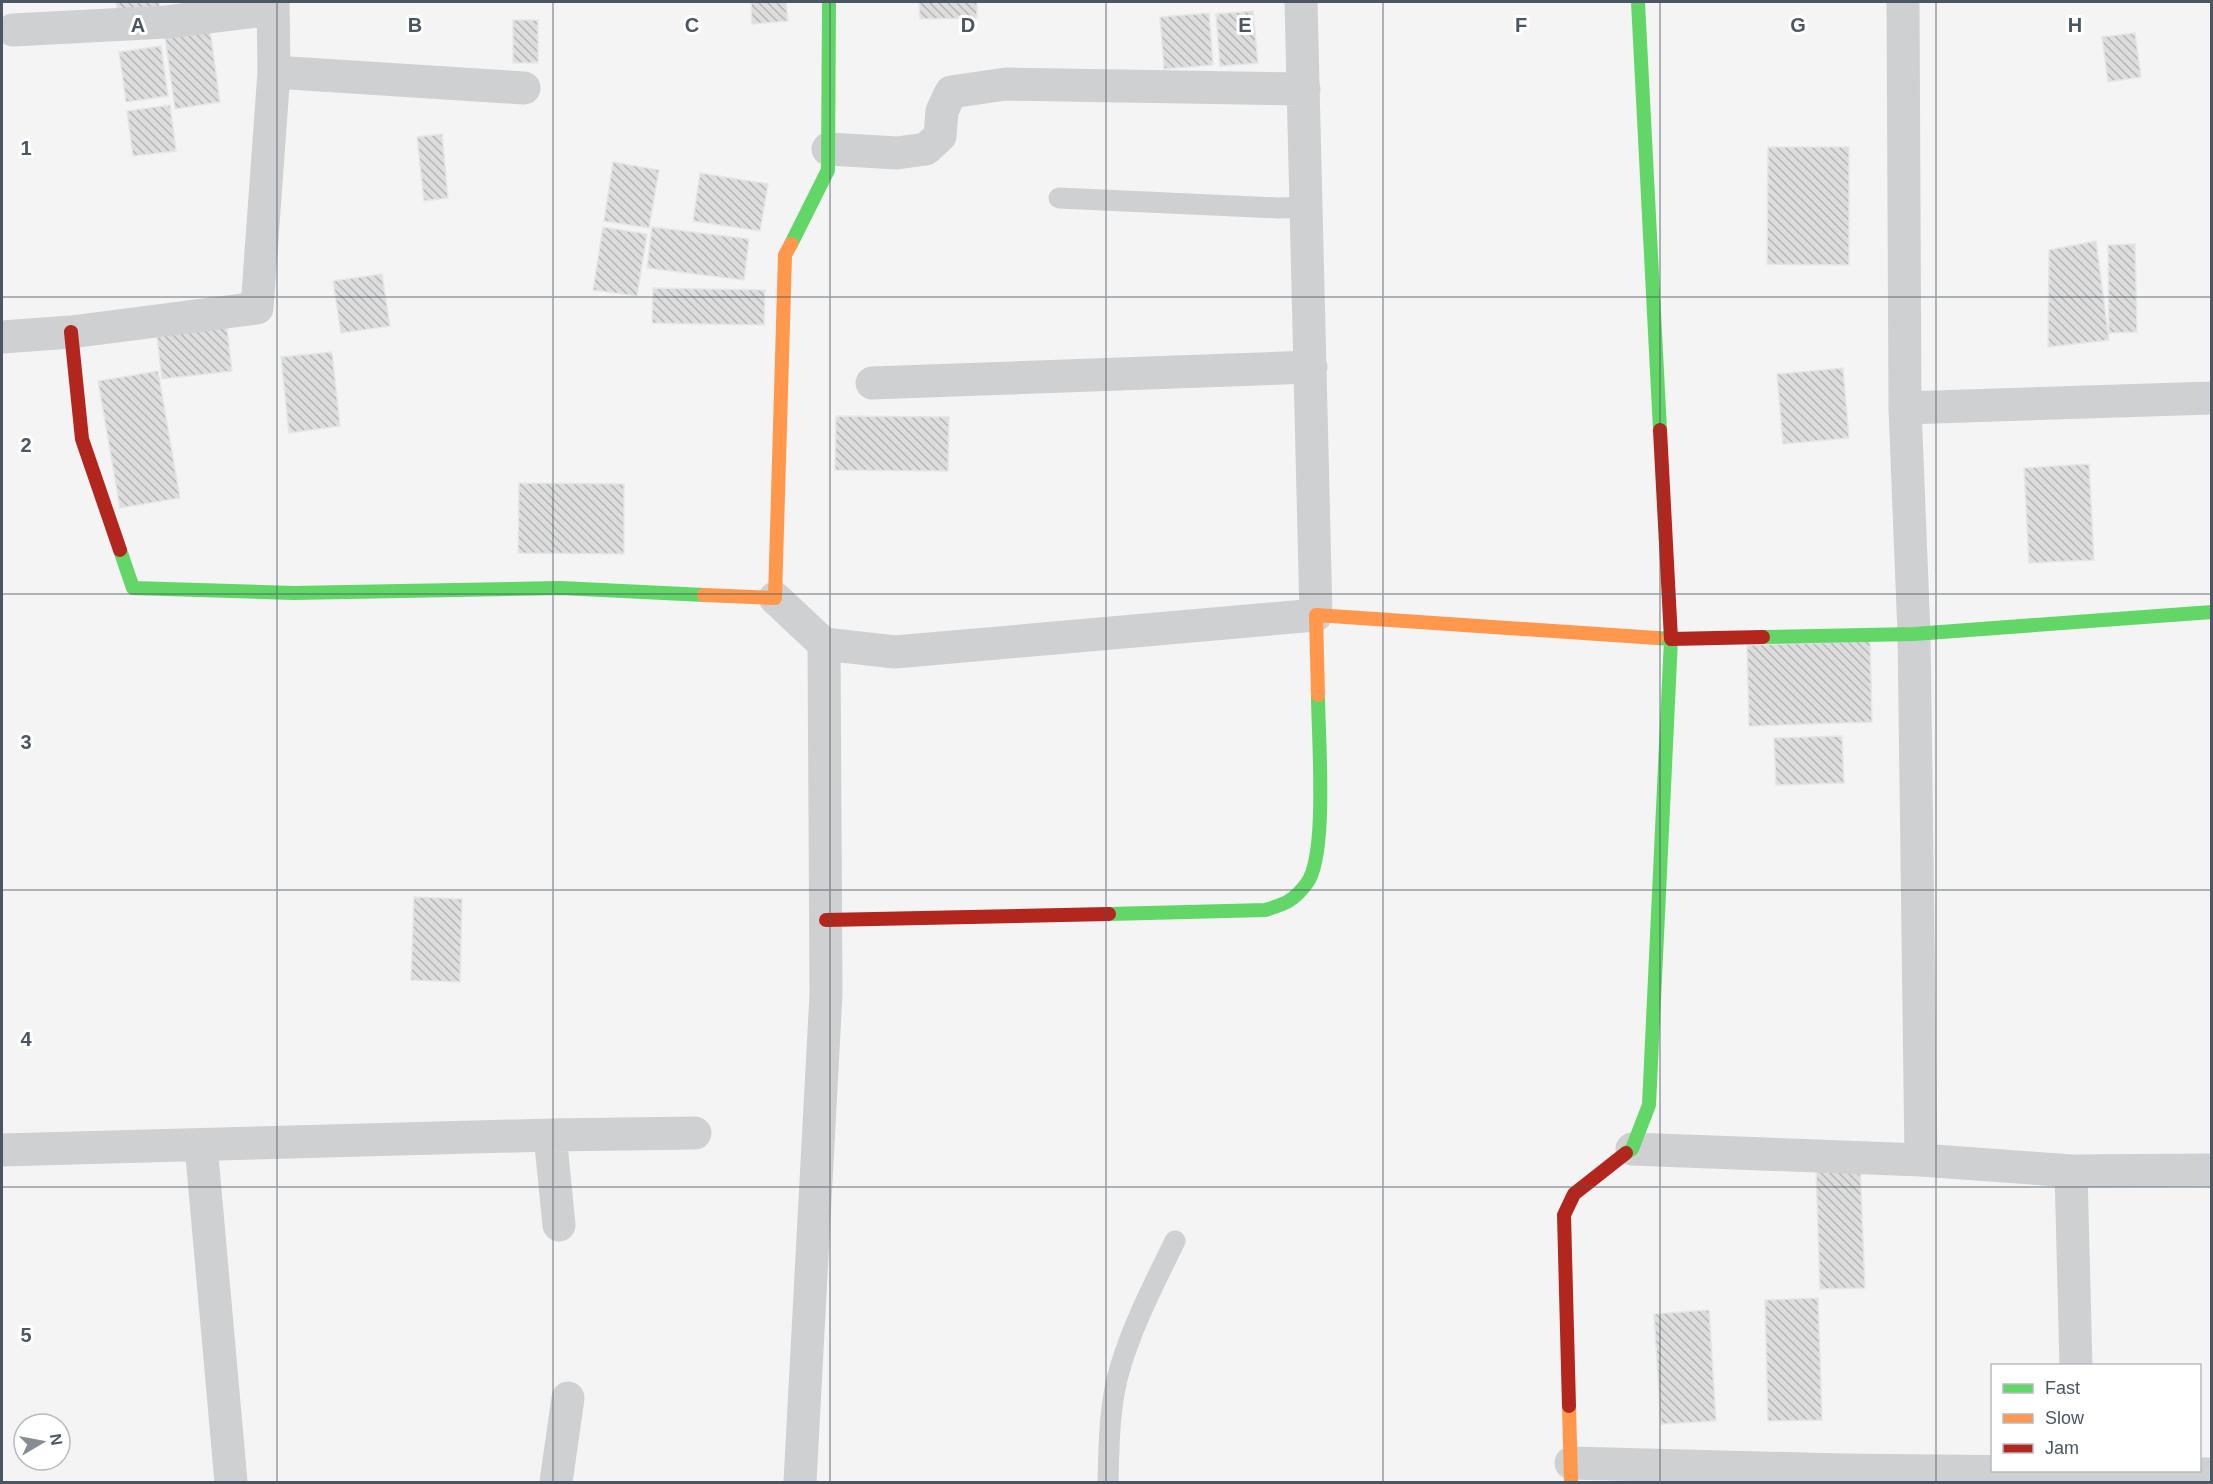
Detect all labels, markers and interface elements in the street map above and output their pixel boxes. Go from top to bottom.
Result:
text: A [131,14,145,36]
text: B [408,14,422,36]
text: C [685,14,699,36]
text: D [961,14,975,36]
text: E [1238,14,1252,36]
text: F [1515,14,1527,36]
text: G [1790,14,1806,36]
text: H [2068,14,2082,36]
text: 1 [20,137,32,159]
text: 2 [20,434,32,456]
text: 3 [20,731,32,753]
text: 4 [20,1028,32,1050]
text: 5 [20,1324,32,1346]
legend [1991,1364,2201,1472]
text: Fast [2045,1378,2080,1398]
text: Slow [2045,1408,2085,1428]
north arrow [12,1412,72,1472]
text: N [47,1432,66,1447]
text: Jam [2045,1438,2079,1458]

